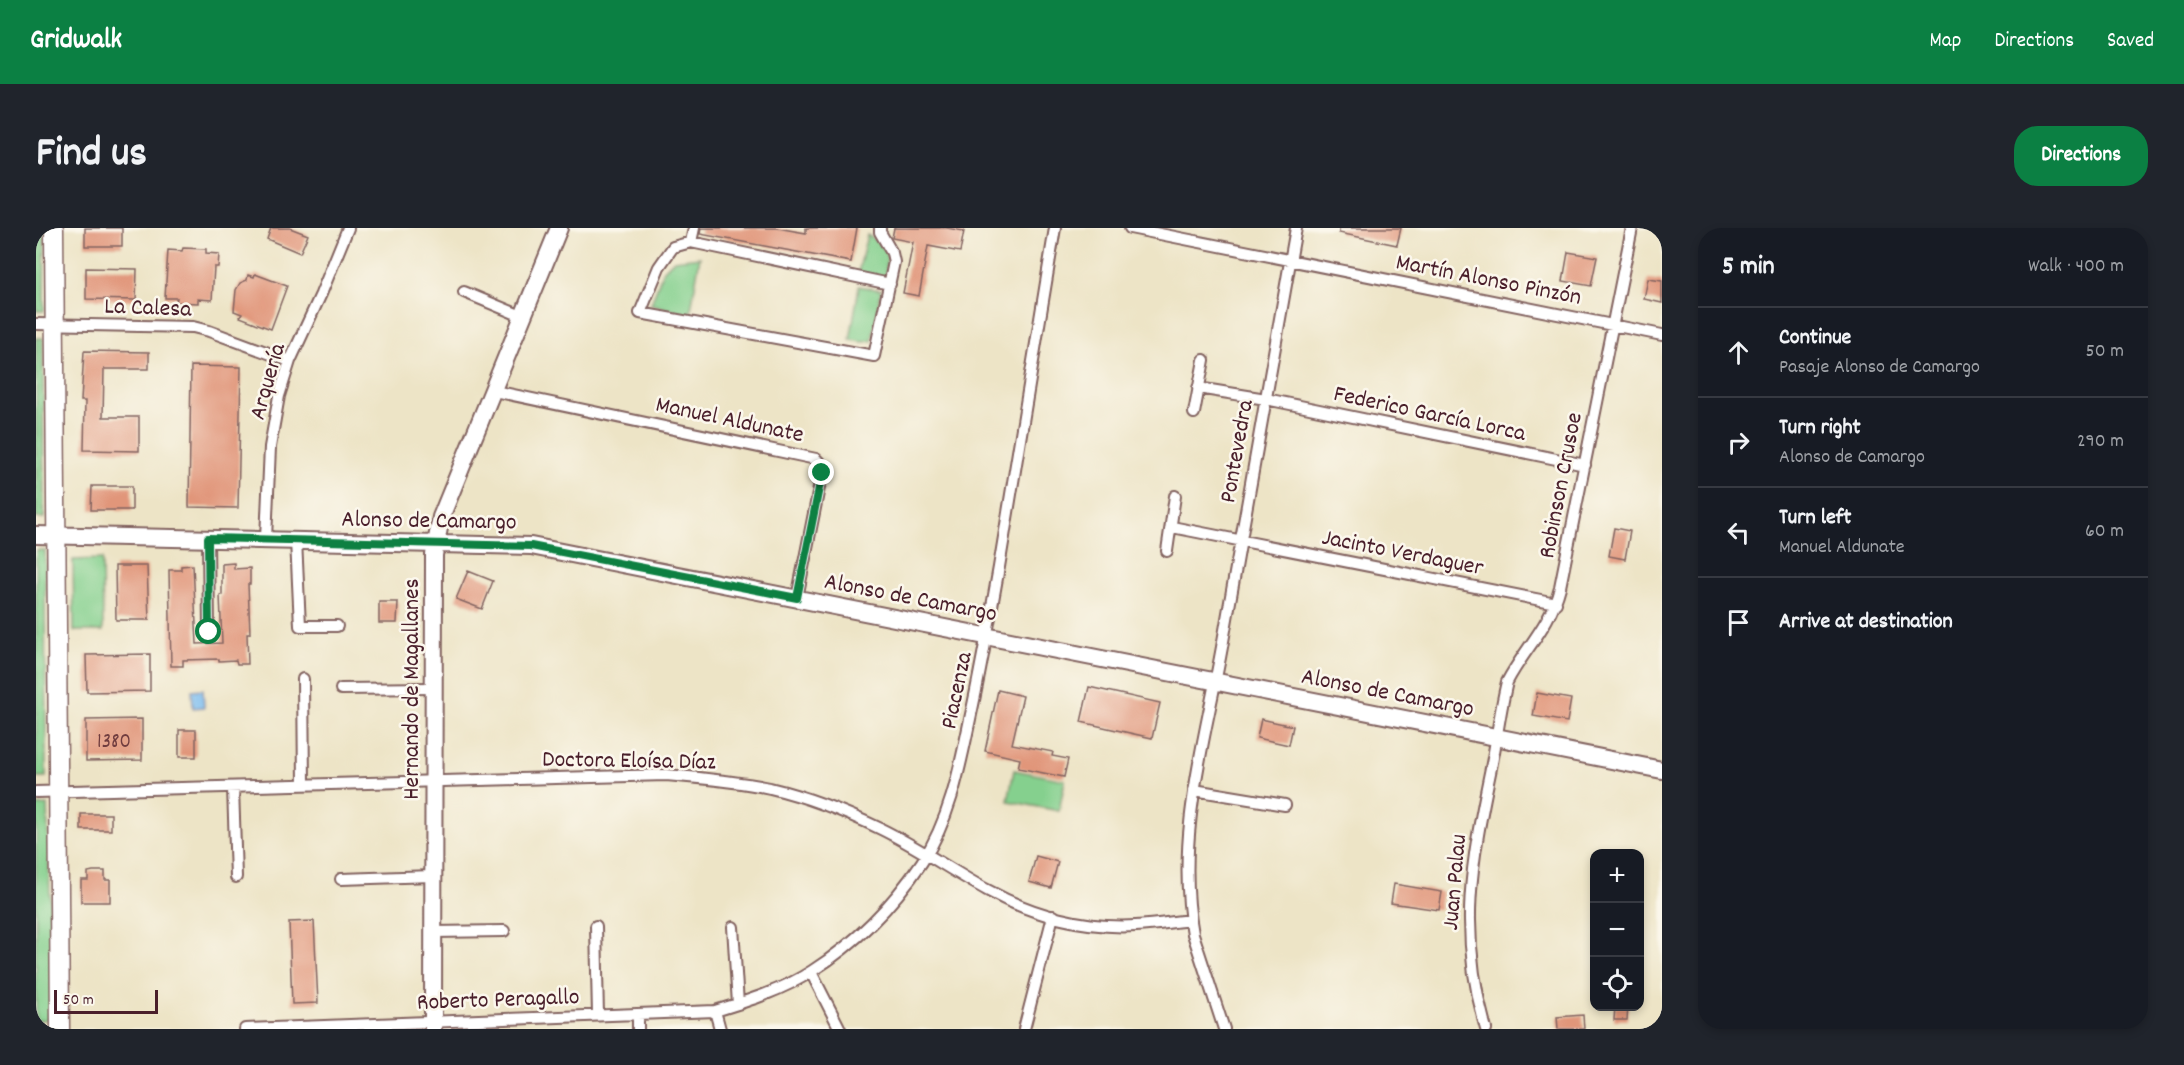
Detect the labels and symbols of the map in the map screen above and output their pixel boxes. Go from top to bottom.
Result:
street label: Martín Alonso Pinzón [1393,246,1584,316]
street label: La Calesa [104,290,193,328]
street label: Arquería [242,339,296,424]
street label: Federico García Lorca [1330,378,1529,452]
street label: Manuel Aldunate [652,389,807,453]
street label: Pontevedra [1212,397,1264,506]
street label: Robinson Crusoe [1531,410,1593,561]
route end [808,459,834,485]
street label: Alonso de Camargo [341,503,517,541]
street label: Jacinto Verdaguer [1319,522,1486,586]
street label: Alonso de Camargo [821,566,1000,632]
street label: Hernando de Magallanes [396,578,430,800]
route start [195,618,221,644]
street label: Piacenza [933,648,983,732]
street label: Alonso de Camargo [1298,661,1477,727]
house number: 1380 [97,728,131,758]
street label: Doctora Eloísa Díaz [542,743,716,781]
street label: Juan Palau [1435,833,1477,932]
street label: Roberto Peragallo [416,981,580,1021]
scale bar [54,987,158,1014]

